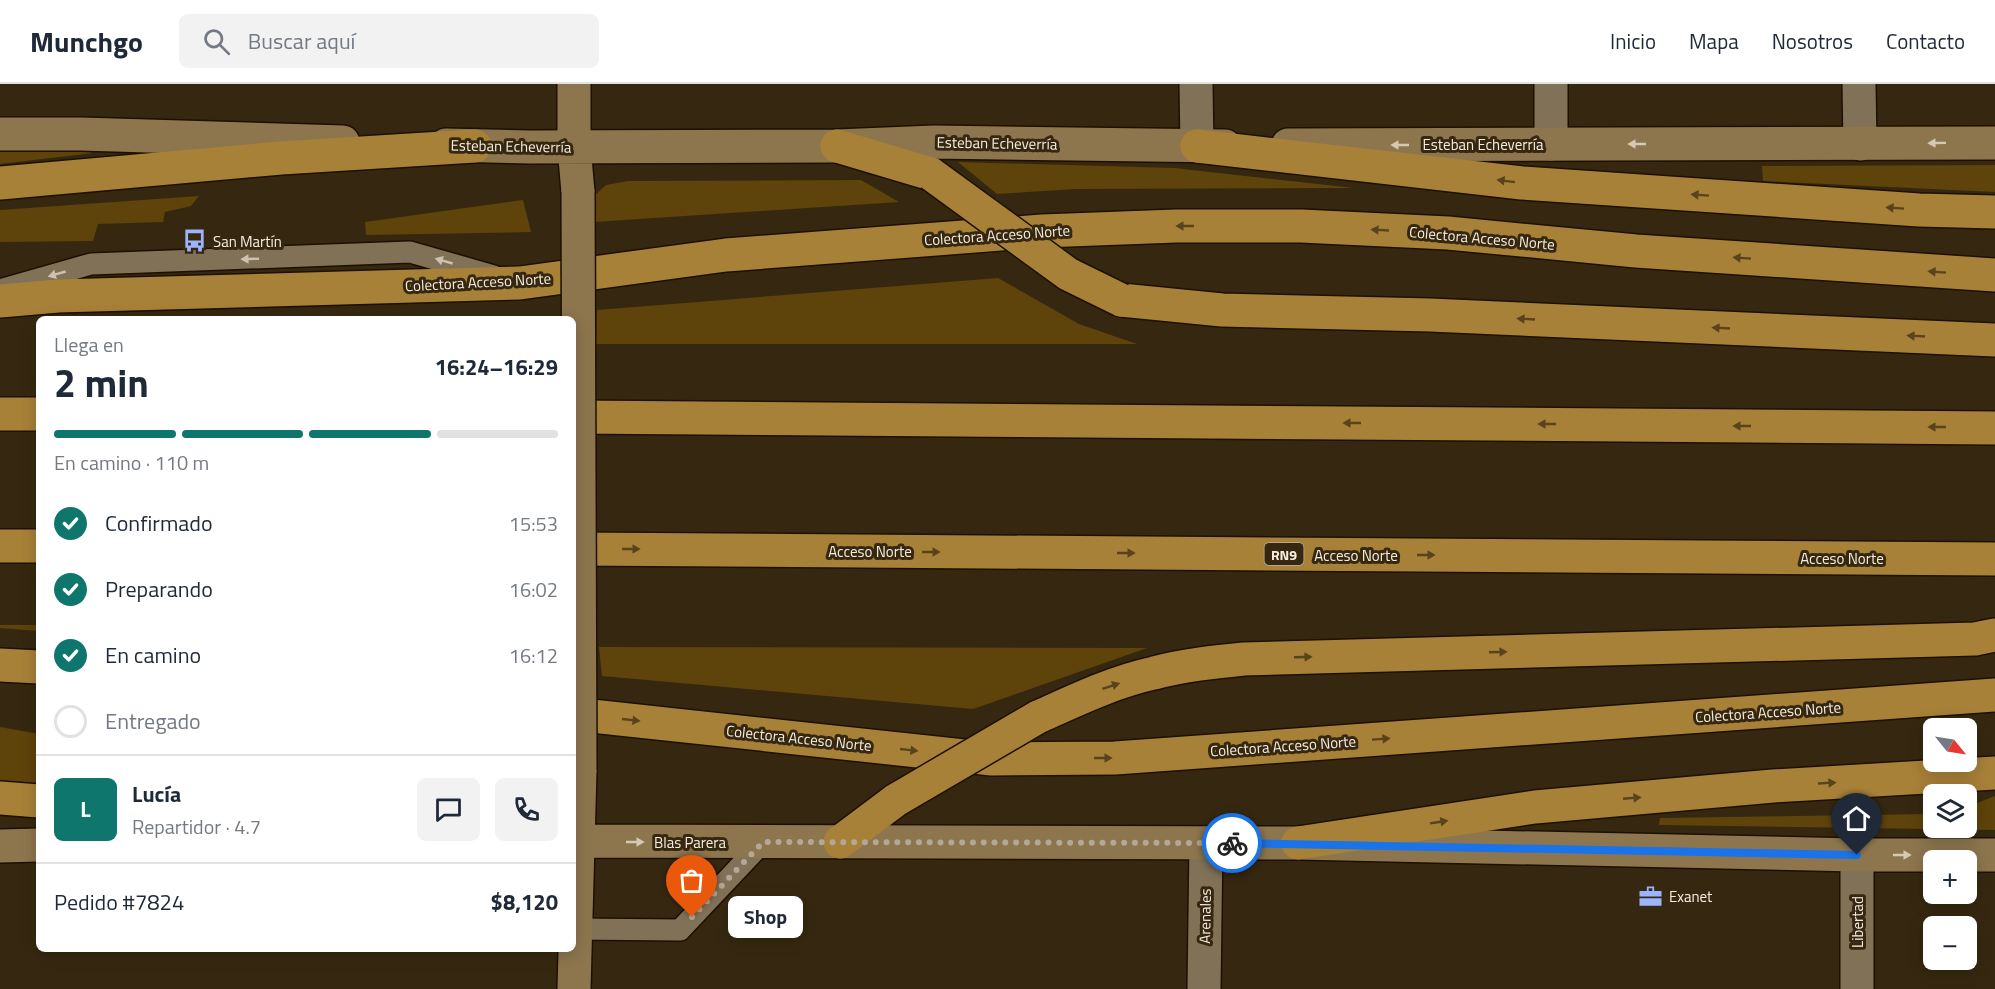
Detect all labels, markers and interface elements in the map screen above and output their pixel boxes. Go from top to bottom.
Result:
search box [179,14,599,68]
text: Munchgo [30,20,143,63]
text: Buscar aquí [248,24,355,58]
icon: search [200,25,233,58]
text: Inicio [1610,25,1656,57]
text: Mapa [1689,25,1739,57]
text: Nosotros [1772,25,1853,57]
text: Contacto [1886,25,1965,57]
street label: Esteban Echeverría [936,130,1058,156]
street label: Esteban Echeverría [450,133,572,159]
street label: Esteban Echeverría [1423,133,1544,156]
one-way arrow [1627,139,1646,149]
one-way arrow [1927,139,1946,148]
one-way arrow [1390,140,1409,150]
one-way arrow [1496,176,1515,186]
one-way arrow [1691,190,1710,199]
one-way arrow [1885,203,1904,213]
street label: Colectora Acceso Norte [923,218,1071,252]
street label: Colectora Acceso Norte [1408,220,1556,256]
one-way arrow [1176,221,1195,231]
one-way arrow [1371,225,1390,234]
bus stop icon: San Martín [182,228,208,254]
place label: San Martín [213,230,282,253]
one-way arrow [241,254,260,263]
one-way arrow [1733,254,1752,263]
one-way arrow [435,256,453,266]
street label: Colectora Acceso Norte [404,267,552,297]
one-way arrow [1927,267,1946,277]
one-way arrow [48,269,66,279]
one-way arrow [1516,314,1535,323]
one-way arrow [1711,323,1730,332]
text: Llega en [54,329,124,360]
one-way arrow [1906,332,1925,341]
text: 16:24–16:29 [435,350,558,384]
text: 2 min [54,353,149,412]
one-way arrow [1342,418,1361,428]
one-way arrow [1537,420,1556,429]
one-way arrow [1732,421,1751,431]
one-way arrow [1927,422,1946,432]
text: En camino · 110 m [54,447,209,478]
text: Confirmado [105,506,213,540]
icon: check [54,507,87,540]
text: 15:53 [509,508,558,539]
street label: Acceso Norte [828,540,912,563]
road number: RN9 [1264,543,1304,565]
street label: Acceso Norte [1314,544,1398,567]
one-way arrow [622,545,641,554]
one-way arrow [922,547,941,557]
street label: Acceso Norte [1800,547,1884,570]
one-way arrow [1117,548,1136,558]
one-way arrow [1417,550,1436,560]
text: Preparando [105,572,213,606]
icon: check [54,573,87,606]
text: 16:02 [509,574,558,605]
text: En camino [105,638,201,672]
icon: check [54,639,87,672]
text: 16:12 [509,640,558,671]
one-way arrow [1488,647,1507,657]
one-way arrow [1293,653,1312,662]
one-way arrow [1102,681,1120,690]
street label: Colectora Acceso Norte [1694,695,1842,729]
text: Entregado [105,704,201,738]
one-way arrow [622,715,641,725]
north arrow [1923,718,1977,772]
map controls [1923,718,1977,970]
street label: Colectora Acceso Norte [725,719,873,757]
street label: Colectora Acceso Norte [1209,729,1357,763]
one-way arrow [1372,734,1391,744]
one-way arrow [899,745,918,755]
one-way arrow [1094,753,1113,763]
text: Lucía [132,777,181,811]
button: chat [417,778,480,841]
button: phone [495,778,558,841]
one-way arrow [1817,778,1836,788]
button: layers [1923,784,1977,838]
text: L [80,792,91,826]
pin [1831,793,1882,855]
one-way arrow [1623,794,1642,803]
icon: home [1840,802,1873,835]
text: Repartidor · 4.7 [132,811,261,842]
courier [1202,813,1262,873]
one-way arrow [1429,817,1448,826]
icon: bike [1216,827,1249,860]
street label: Blas Parera [654,831,727,854]
one-way arrow [626,837,645,846]
one-way arrow [1893,850,1912,860]
button: + [1923,850,1977,904]
pin [666,855,717,917]
icon: bag [675,864,708,897]
office icon: Exanet [1638,883,1664,909]
text: Pedido #7824 [54,885,184,919]
text: $8,120 [491,885,558,919]
place label: Exanet [1669,885,1713,908]
street label: Arenales [1193,888,1217,944]
callout: Shop [728,896,803,938]
street label: Libertad [1846,896,1869,948]
text: Shop [744,901,787,932]
button: − [1923,916,1977,970]

